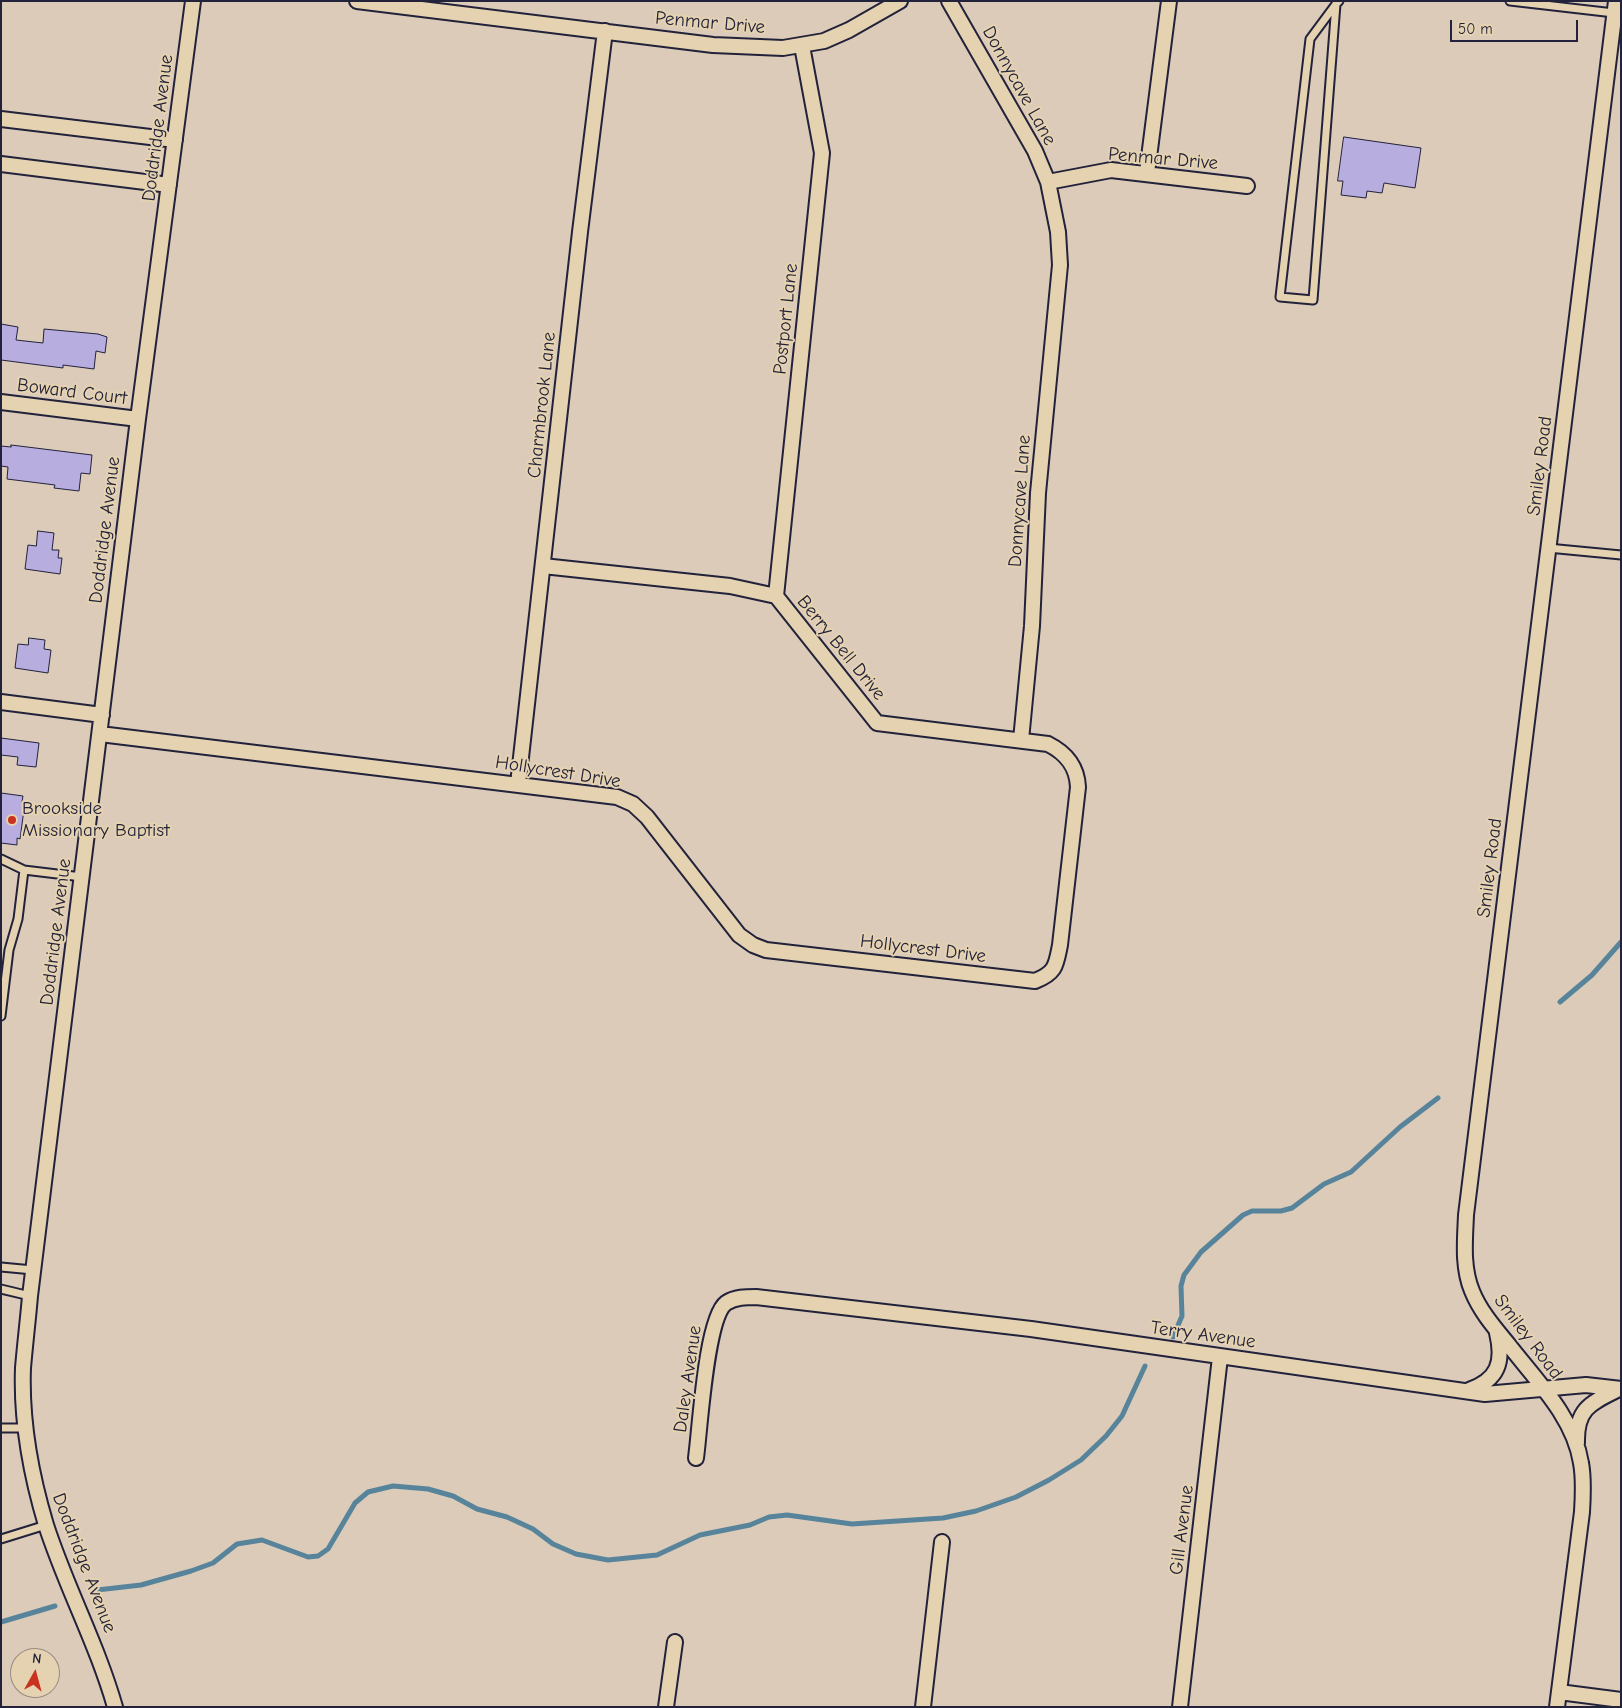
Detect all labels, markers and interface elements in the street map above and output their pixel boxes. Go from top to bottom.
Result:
street label: Penmar Drive [654,7,766,39]
scale bar [1452,10,1580,42]
text: 50 m [1458,20,1493,38]
street label: Donnycave Lane [977,22,1061,150]
street label: Doddridge Avenue [138,53,178,203]
street label: Penmar Drive [1107,143,1219,175]
street label: Postport Lane [769,262,803,376]
street label: Charmbrook Lane [523,331,561,479]
street label: Boward Court [16,374,128,410]
street label: Smiley Road [1523,415,1557,517]
street label: Donnycave Lane [1004,434,1036,568]
street label: Doddridge Avenue [85,455,125,605]
street label: Berry Bell Drive [792,591,890,705]
street label: Hollycrest Drive [494,751,622,793]
place label: Brookside Missionary Baptist [22,798,170,842]
marker: Brookside Missionary Baptist [6,814,18,826]
street label: Smiley Road [1473,817,1507,919]
street label: Doddridge Avenue [36,857,76,1007]
street label: Hollycrest Drive [859,930,987,968]
street label: Smiley Road [1489,1290,1567,1384]
street label: Terry Avenue [1149,1316,1257,1354]
street label: Daley Avenue [669,1324,707,1434]
street label: Gill Avenue [1165,1484,1199,1576]
street label: Doddridge Avenue [47,1490,121,1636]
north arrow [10,1648,60,1698]
text: N [31,1650,42,1668]

